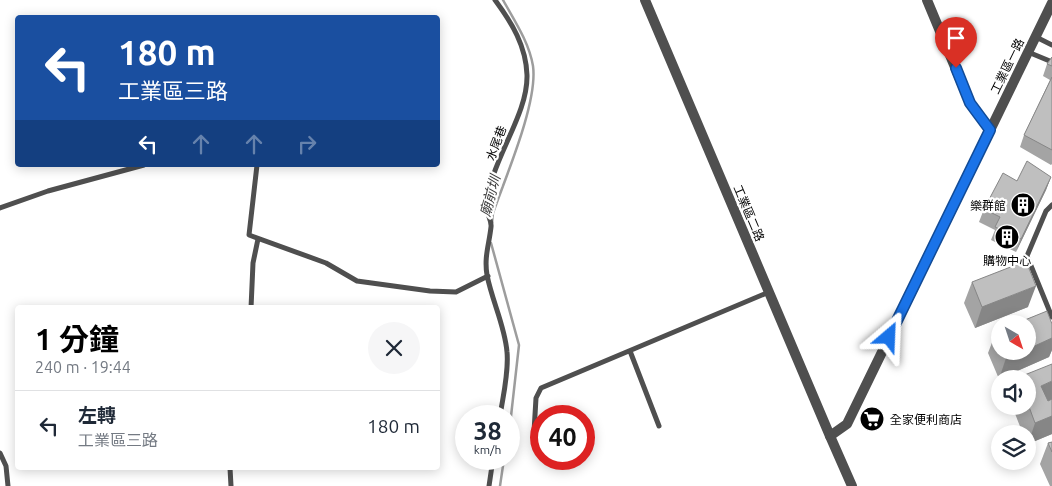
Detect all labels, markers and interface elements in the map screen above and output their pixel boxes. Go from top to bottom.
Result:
pin [935,17,977,68]
icon: arrive [942,24,970,52]
text: 180 m [118,32,216,72]
icon: left [35,35,100,100]
street label: 工業區一路 [988,36,1026,96]
text: 工業區三路 [118,78,228,103]
street label: 水尾巷 [483,124,509,162]
icon: left [134,130,162,158]
icon: ahead [187,130,215,158]
icon: ahead [240,130,268,158]
icon: right [293,130,321,158]
water label: 廟前圳 [477,172,504,218]
street label: 工業區二路 [731,183,767,243]
building icon: 樂群館 [1010,192,1036,218]
place label: 樂群館 [970,199,1006,212]
building icon: 購物中心 [994,224,1020,250]
place label: 購物中心 [983,254,1031,267]
position arrow [862,310,914,362]
north arrow [991,315,1036,360]
map controls [991,315,1036,470]
text: 1 分鐘 [35,322,119,356]
button: close [368,322,420,374]
text: 240 m · 19:44 [35,358,131,376]
button: sound [991,370,1036,415]
text: 左轉 [78,404,116,426]
speed limit sign: 40 [530,405,595,470]
supermarket icon: 全家便利商店 [859,406,885,432]
icon: left [35,412,63,440]
place label: 全家便利商店 [890,413,962,426]
text: 180 m [367,415,420,437]
text: 38 [473,417,502,445]
button: layers [991,425,1036,470]
text: 工業區三路 [78,431,158,449]
text: km/h [474,443,501,456]

